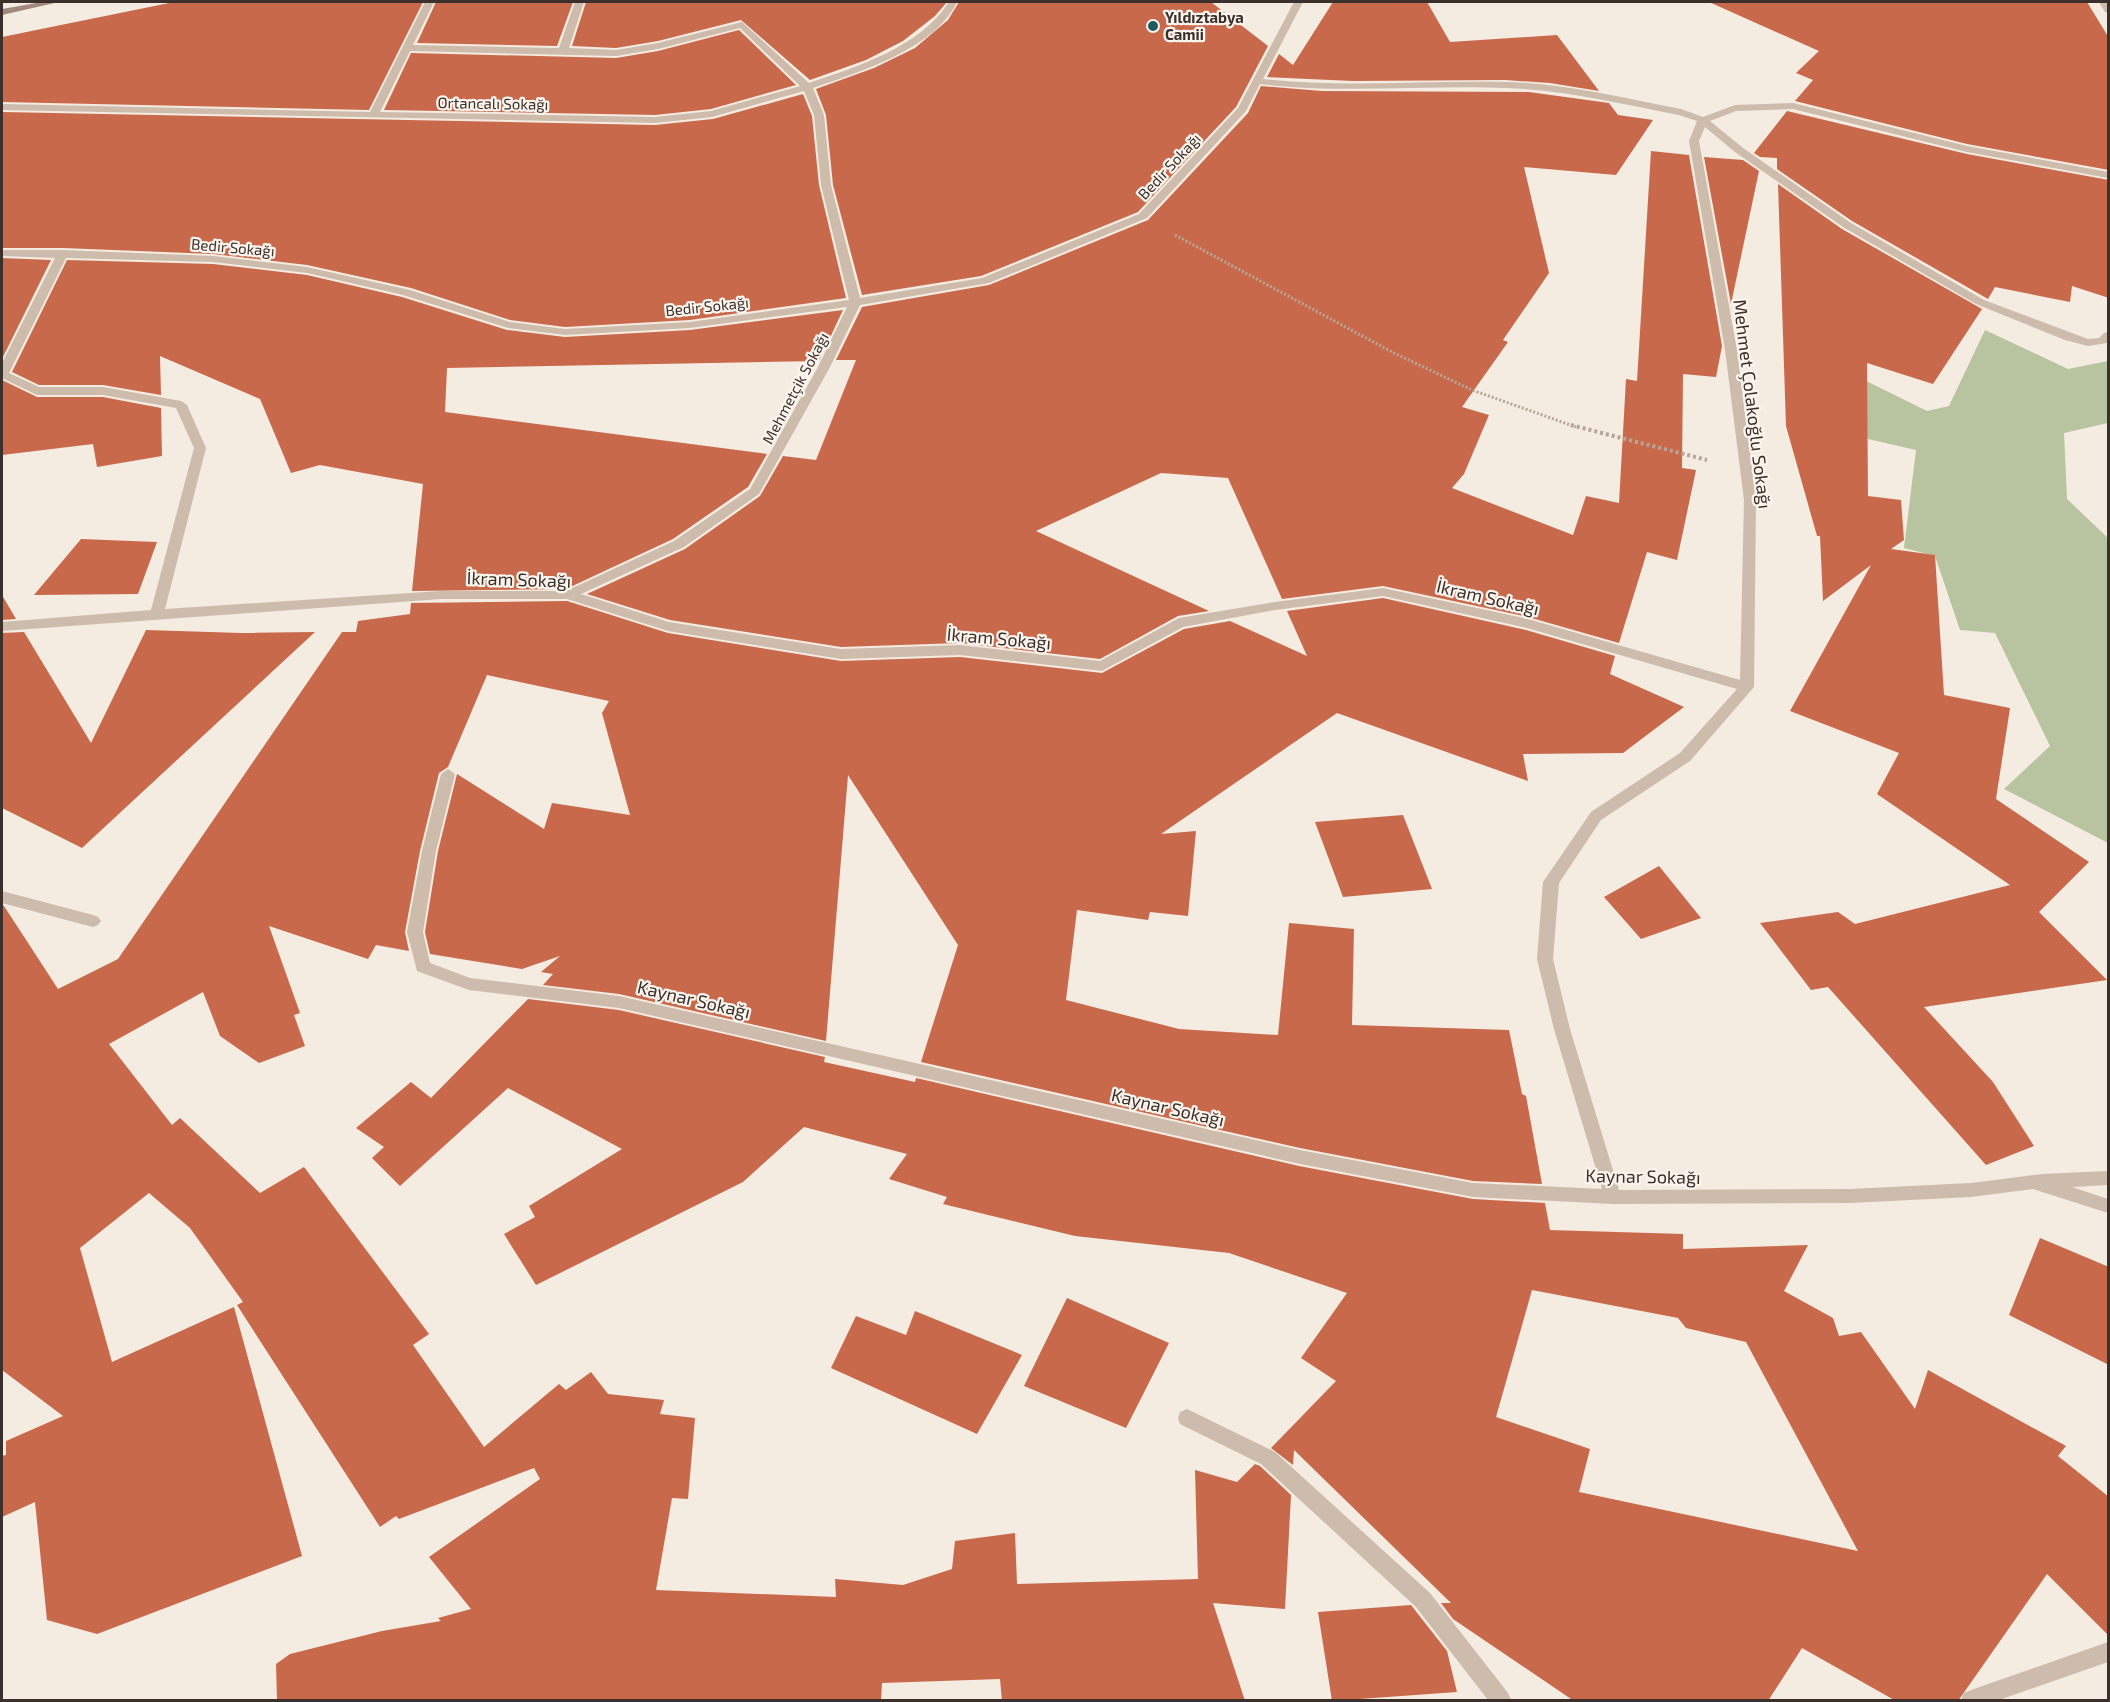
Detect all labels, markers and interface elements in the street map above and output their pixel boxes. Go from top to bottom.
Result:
place label: Yıldıztabya Camii [1165,8,1244,43]
marker: Yıldıztabya Camii [1146,19,1160,33]
street label: Ortancalı Sokağı [437,93,549,113]
street label: Bedir Sokağı [1134,129,1204,203]
street label: Bedir Sokağı [191,234,275,260]
street label: Bedir Sokağı [664,293,750,319]
street label: Mehmet Çolakoğlu Sokağı [1728,298,1777,510]
street label: Mehmetçik Sokağı [758,329,833,447]
street label: İkram Sokağı [466,566,572,592]
street label: İkram Sokağı [1435,575,1541,619]
street label: İkram Sokağı [946,622,1052,654]
street label: Kaynar Sokağı [635,975,753,1023]
street label: Kaynar Sokağı [1109,1083,1227,1131]
street label: Kaynar Sokağı [1585,1164,1701,1188]

